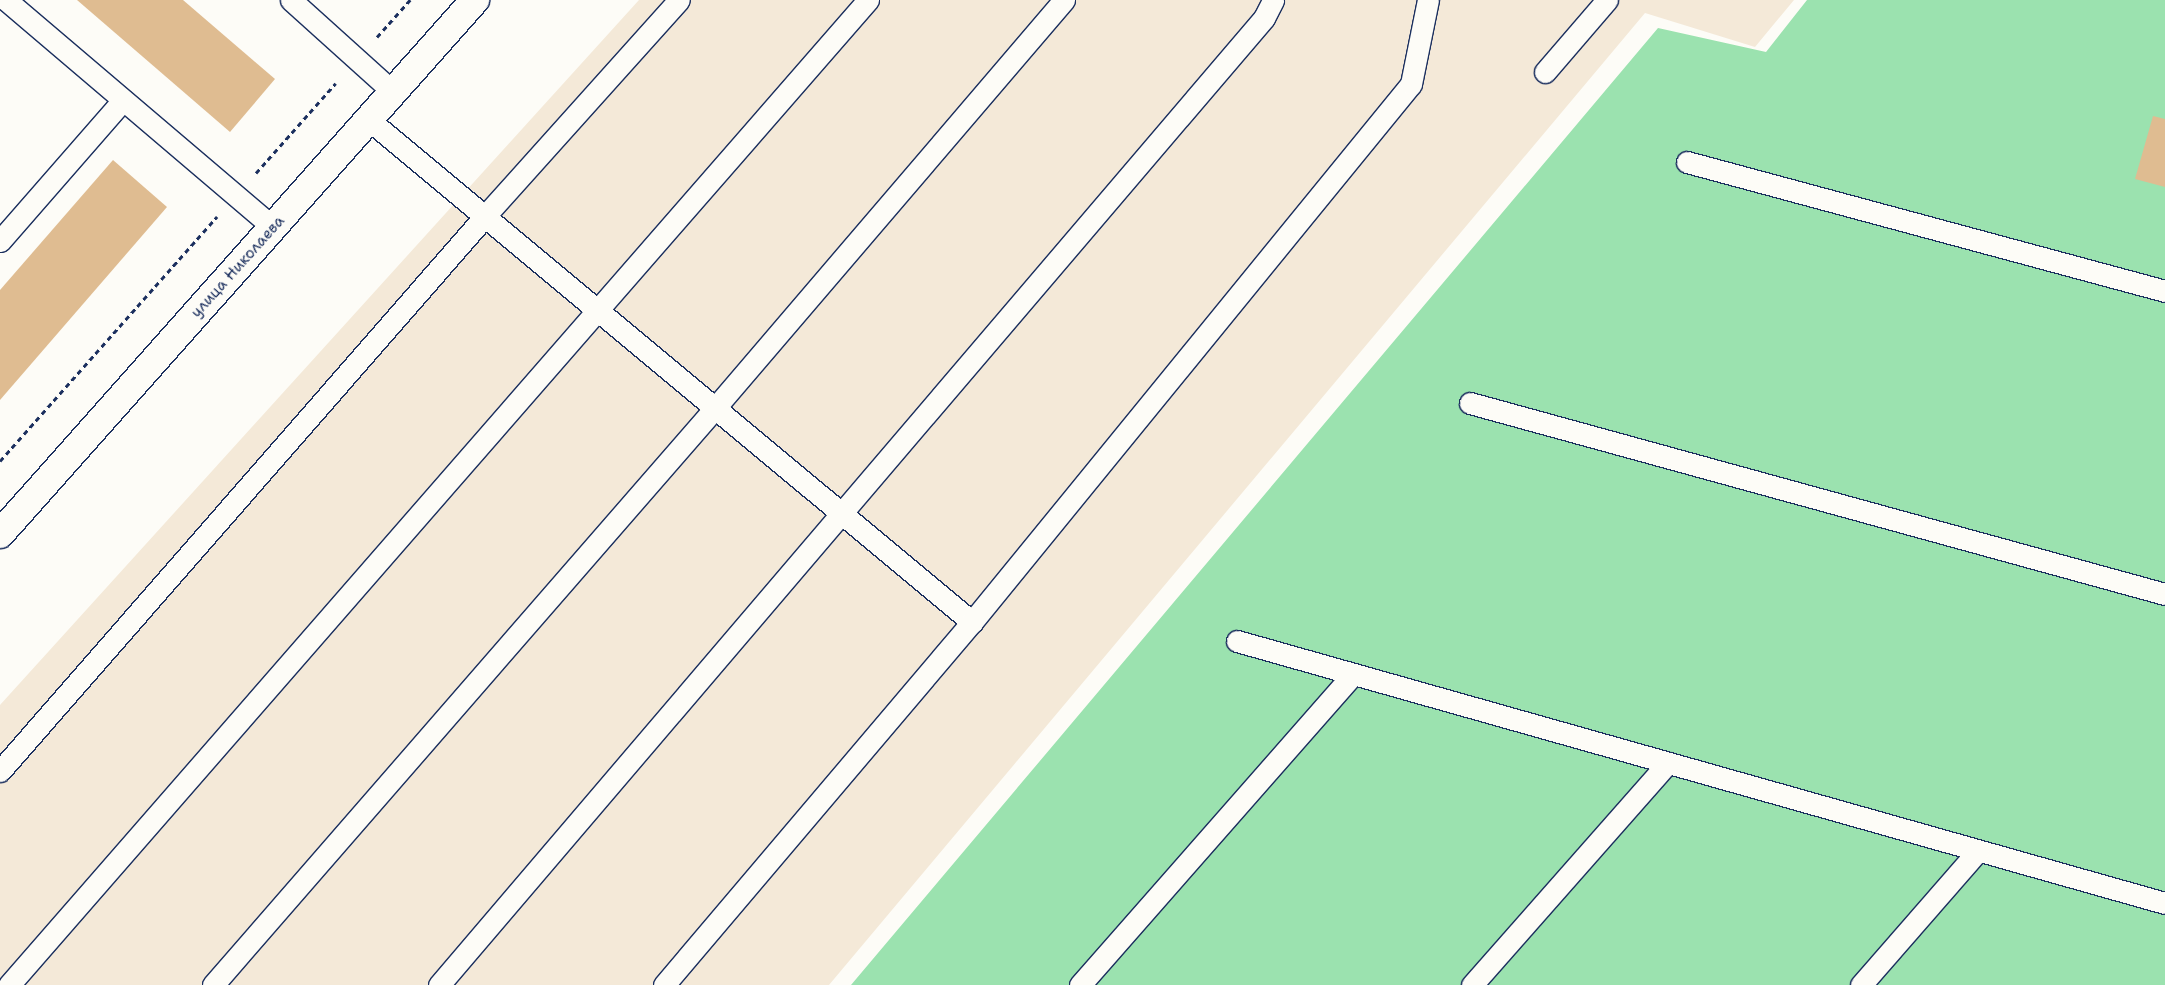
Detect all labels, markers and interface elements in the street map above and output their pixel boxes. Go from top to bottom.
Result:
street label: улица Николаева [188,212,288,322]

